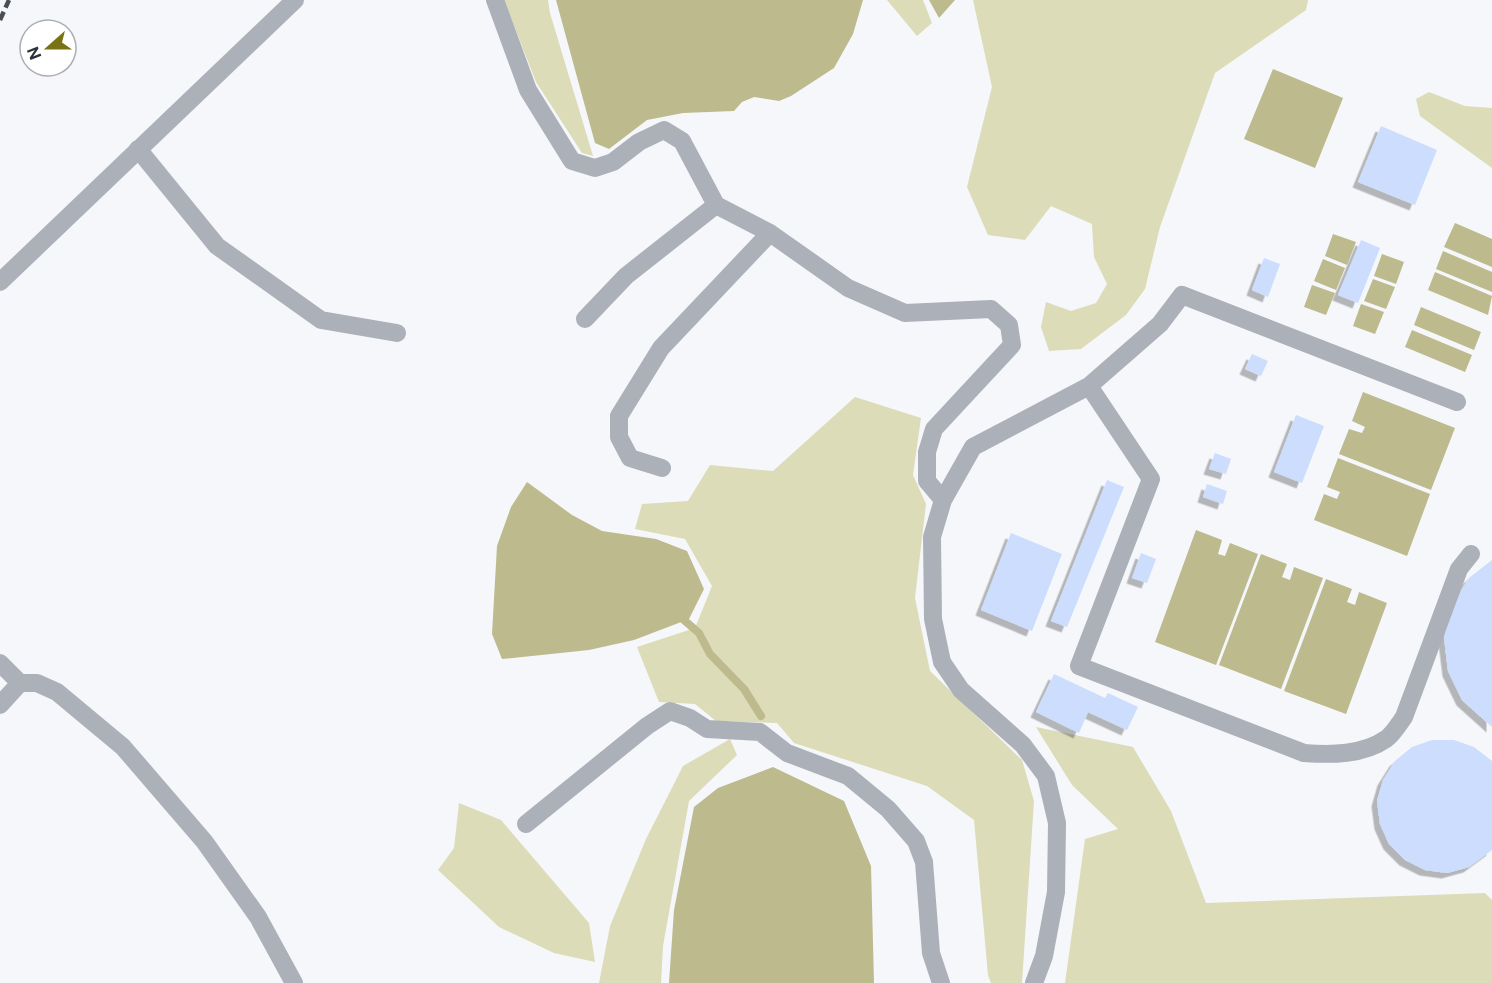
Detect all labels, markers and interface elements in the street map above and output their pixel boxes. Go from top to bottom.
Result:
north arrow [18,18,78,78]
text: N [23,44,46,62]

